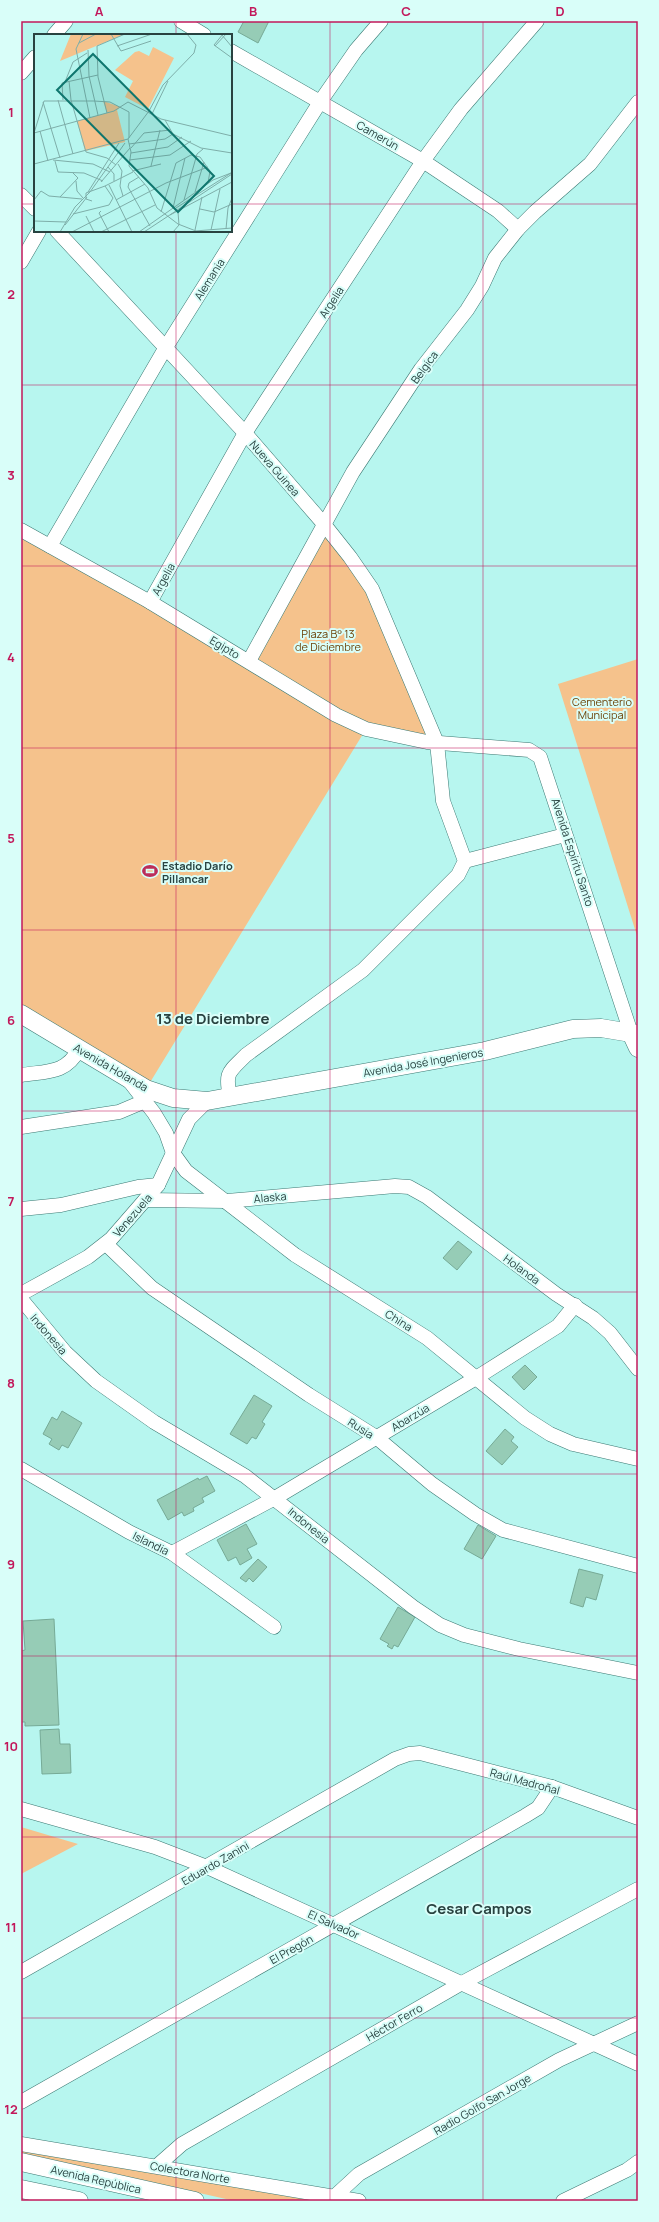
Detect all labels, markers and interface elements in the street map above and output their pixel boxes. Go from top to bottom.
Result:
text: A [95,2,104,20]
text: B [249,2,257,20]
text: C [401,2,411,20]
text: D [555,2,565,20]
inset map [34,34,232,232]
text: 1 [8,103,14,121]
street label: Camerún [354,117,402,153]
street label: Alemania [190,255,228,303]
street label: Argelia [315,283,347,321]
text: 2 [7,285,15,303]
street label: Belgica [407,348,441,386]
street label: Nueva Guinea [246,437,304,499]
text: 3 [7,466,15,484]
street label: Argelia [148,560,178,598]
park label: Plaza B° 13 de Diciembre [295,626,362,654]
street label: Egipto [207,632,243,662]
text: 4 [7,648,15,666]
park label: Cementerio Municipal [572,694,632,722]
street label: Avenida Espíritu Santo [548,796,598,909]
text: 5 [7,829,15,847]
place label: Estadio Darío Pillancar [162,858,233,886]
sports icon: Estadio Darío Pillancar [141,862,159,880]
district label: 13 de Diciembre [156,1008,270,1029]
text: 6 [7,1011,15,1029]
street label: Avenida Holanda [71,1040,151,1094]
street label: Avenida José Ingenieros [362,1044,484,1080]
street label: Alaska [253,1188,287,1206]
street label: Venezuela [109,1190,155,1240]
text: 7 [8,1192,15,1210]
street label: Holanda [501,1251,543,1287]
street label: China [382,1306,416,1334]
street label: Indonesia [27,1310,71,1358]
text: 8 [7,1374,15,1392]
street label: Abarzúa [388,1400,432,1434]
street label: Rusia [345,1414,377,1442]
street label: Indonesia [285,1504,333,1546]
street label: Islandia [130,1528,172,1558]
text: 9 [7,1555,15,1573]
text: 10 [4,1737,18,1755]
street label: Raúl Madroñal [488,1764,562,1798]
street label: Eduardo Zanini [179,1838,251,1888]
district label: Cesar Campos [426,1898,532,1919]
street label: El Salvador [306,1906,362,1942]
text: 11 [5,1918,17,1936]
street label: El Pregón [267,1931,315,1967]
street label: Héctor Ferro [363,2000,425,2044]
street label: Radio Golfo San Jorge [431,2070,534,2138]
text: 12 [4,2100,18,2118]
street label: Colectora Norte [149,2158,232,2187]
street label: Avenida República [49,2161,143,2197]

